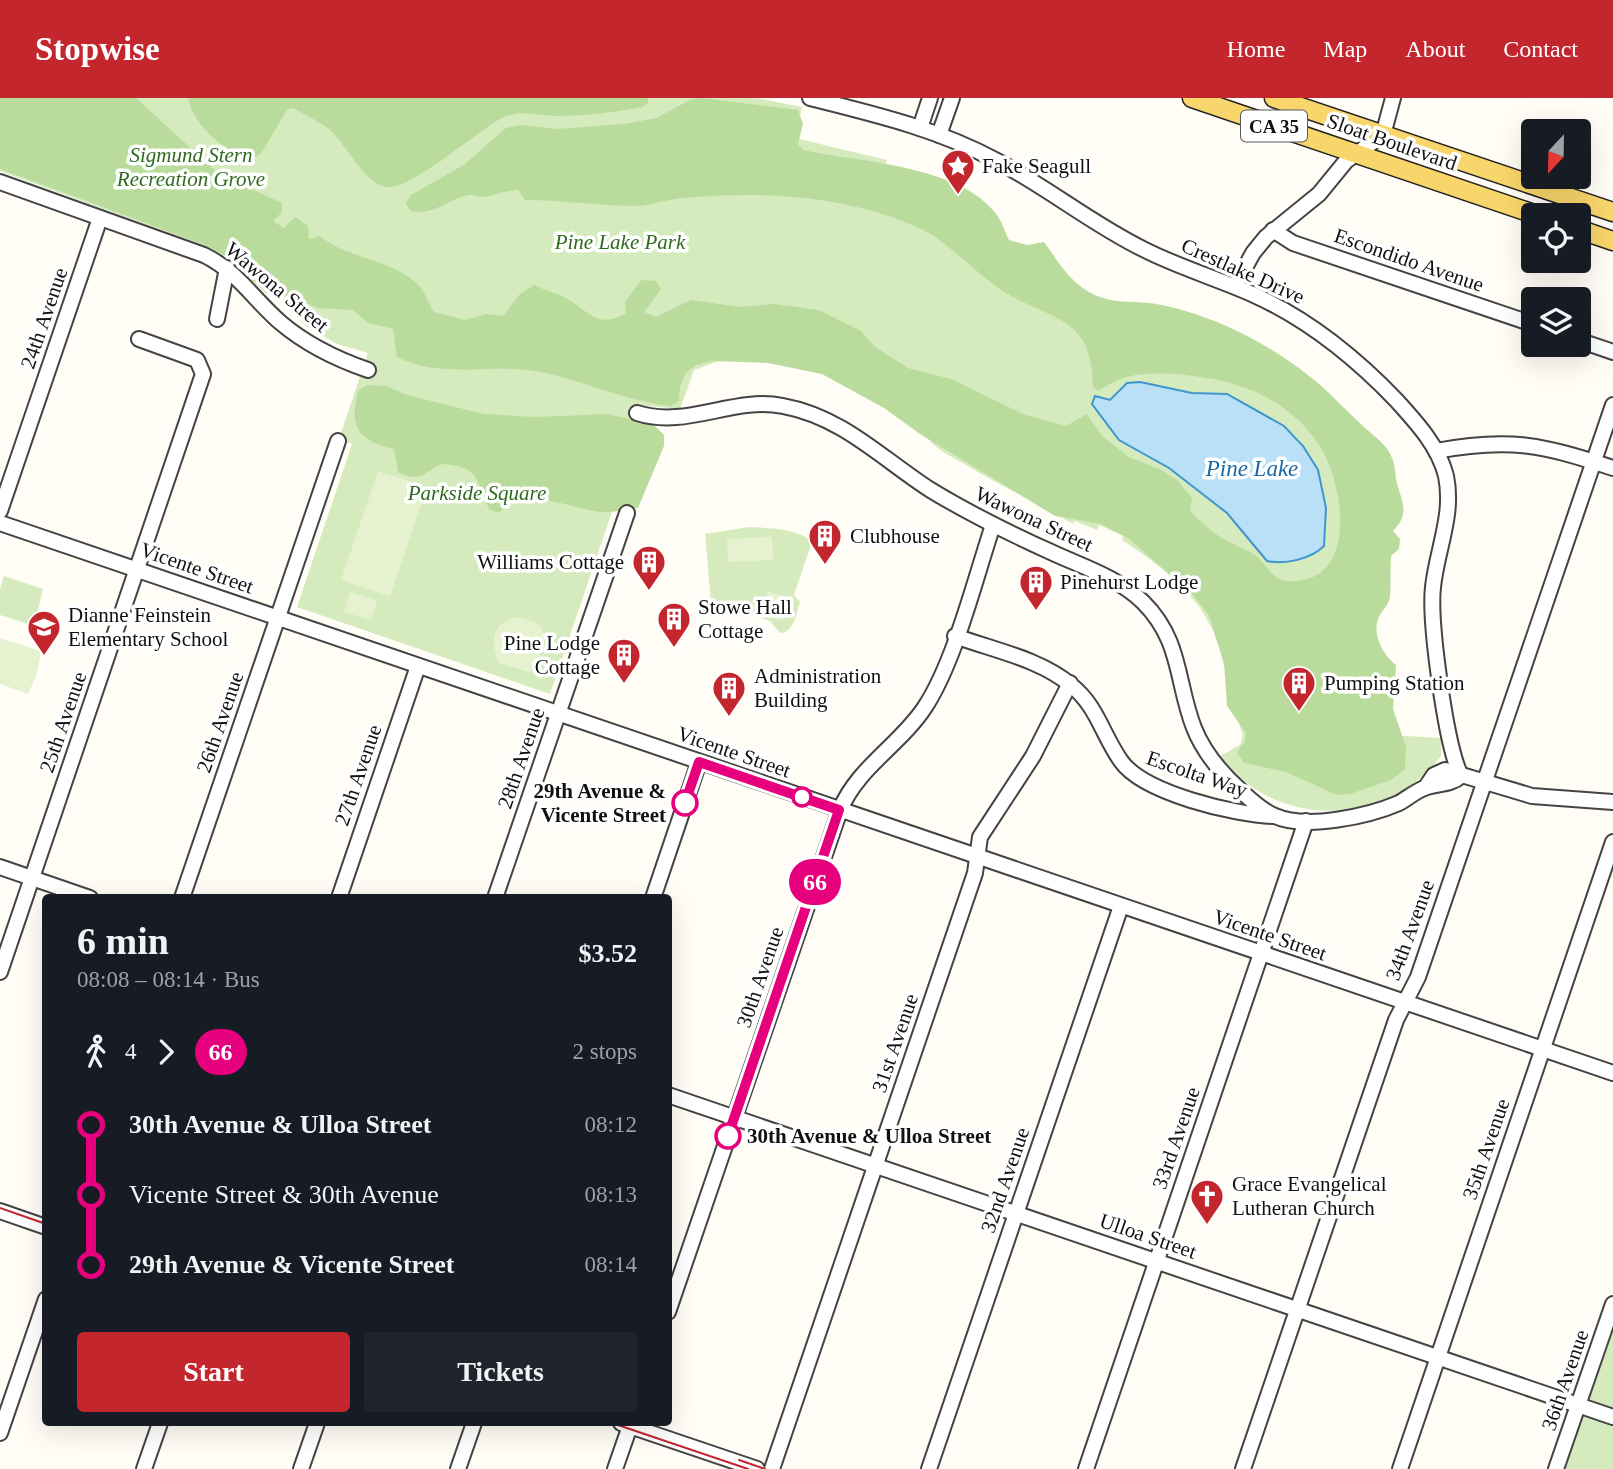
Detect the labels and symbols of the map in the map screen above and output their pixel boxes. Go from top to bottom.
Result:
street label: Sloat Boulevard [1324,109,1461,176]
road number: CA 35 [1241,110,1307,142]
north arrow [1521,119,1591,189]
park label: Sigmund Stern Recreation Grove [116,143,265,191]
place icon: Fake Seagull [939,147,977,196]
place label: Fake Seagull [982,154,1091,178]
street label: Escondido Avenue [1331,223,1487,297]
park label: Pine Lake Park [554,230,686,254]
street label: Crestlake Drive [1178,233,1308,309]
street label: Wawona Street [221,237,334,337]
street label: 24th Avenue [16,264,72,372]
water label: Pine Lake [1205,456,1298,481]
park label: Parkside Square [407,481,546,505]
street label: Wawona Street [971,481,1097,557]
building icon: Clubhouse [806,517,844,566]
place label: Clubhouse [850,524,940,548]
street label: Vicente Street [137,537,257,599]
building icon: Williams Cottage [630,543,668,592]
place label: Williams Cottage [477,550,624,574]
building icon: Pinehurst Lodge [1017,563,1055,612]
place label: Pinehurst Lodge [1060,570,1198,594]
place label: Stowe Hall Cottage [698,595,792,643]
building icon: Stowe Hall Cottage [655,600,693,649]
place label: Dianne Feinstein Elementary School [68,603,229,651]
school or university icon: Dianne Feinstein Elementary School [25,608,63,657]
place label: Pine Lodge Cottage [504,631,600,679]
building icon: Pine Lodge Cottage [605,636,643,685]
place label: Administration Building [754,664,882,712]
building icon: Pumping Station [1280,664,1318,713]
street label: 25th Avenue [35,668,91,776]
street label: 26th Avenue [192,668,248,776]
building icon: Administration Building [710,669,748,718]
place label: Pumping Station [1324,671,1465,695]
street label: 28th Avenue [493,704,549,812]
street label: 27th Avenue [330,721,386,829]
street label: Vicente Street [674,721,794,783]
street label: Escolta Way [1144,746,1251,803]
place label: 29th Avenue & Vicente Street [533,779,666,827]
unlabelled marker [792,787,812,807]
marker: 29th Avenue & Vicente Street [672,790,698,816]
line badge: 66 [784,859,846,905]
street label: 34th Avenue [1381,876,1439,984]
street label: Vicente Street [1210,904,1330,966]
street label: 30th Avenue [732,923,788,1031]
street label: 31st Avenue [867,990,923,1096]
street label: 33rd Avenue [1147,1084,1205,1192]
street label: 35th Avenue [1458,1095,1514,1203]
marker: 30th Avenue & Ulloa Street [715,1123,741,1149]
place label: 30th Avenue & Ulloa Street [747,1124,991,1148]
street label: 32nd Avenue [976,1124,1034,1236]
place label: Grace Evangelical Lutheran Church [1232,1172,1387,1220]
church icon: Grace Evangelical Lutheran Church [1188,1177,1226,1226]
street label: Ulloa Street [1096,1208,1200,1264]
street label: 36th Avenue [1537,1326,1593,1434]

